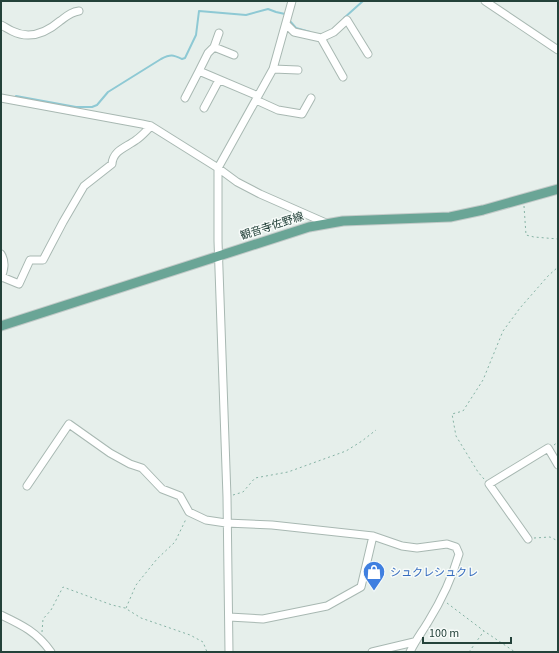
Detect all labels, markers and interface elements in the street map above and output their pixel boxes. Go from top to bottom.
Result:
street label: 観音寺佐野線 [238,209,306,243]
shop icon: シュクレシュクレ [361,559,387,592]
place label: シュクレシュクレ [390,565,478,580]
scale bar [423,619,511,645]
text: 100 m [429,625,459,642]

